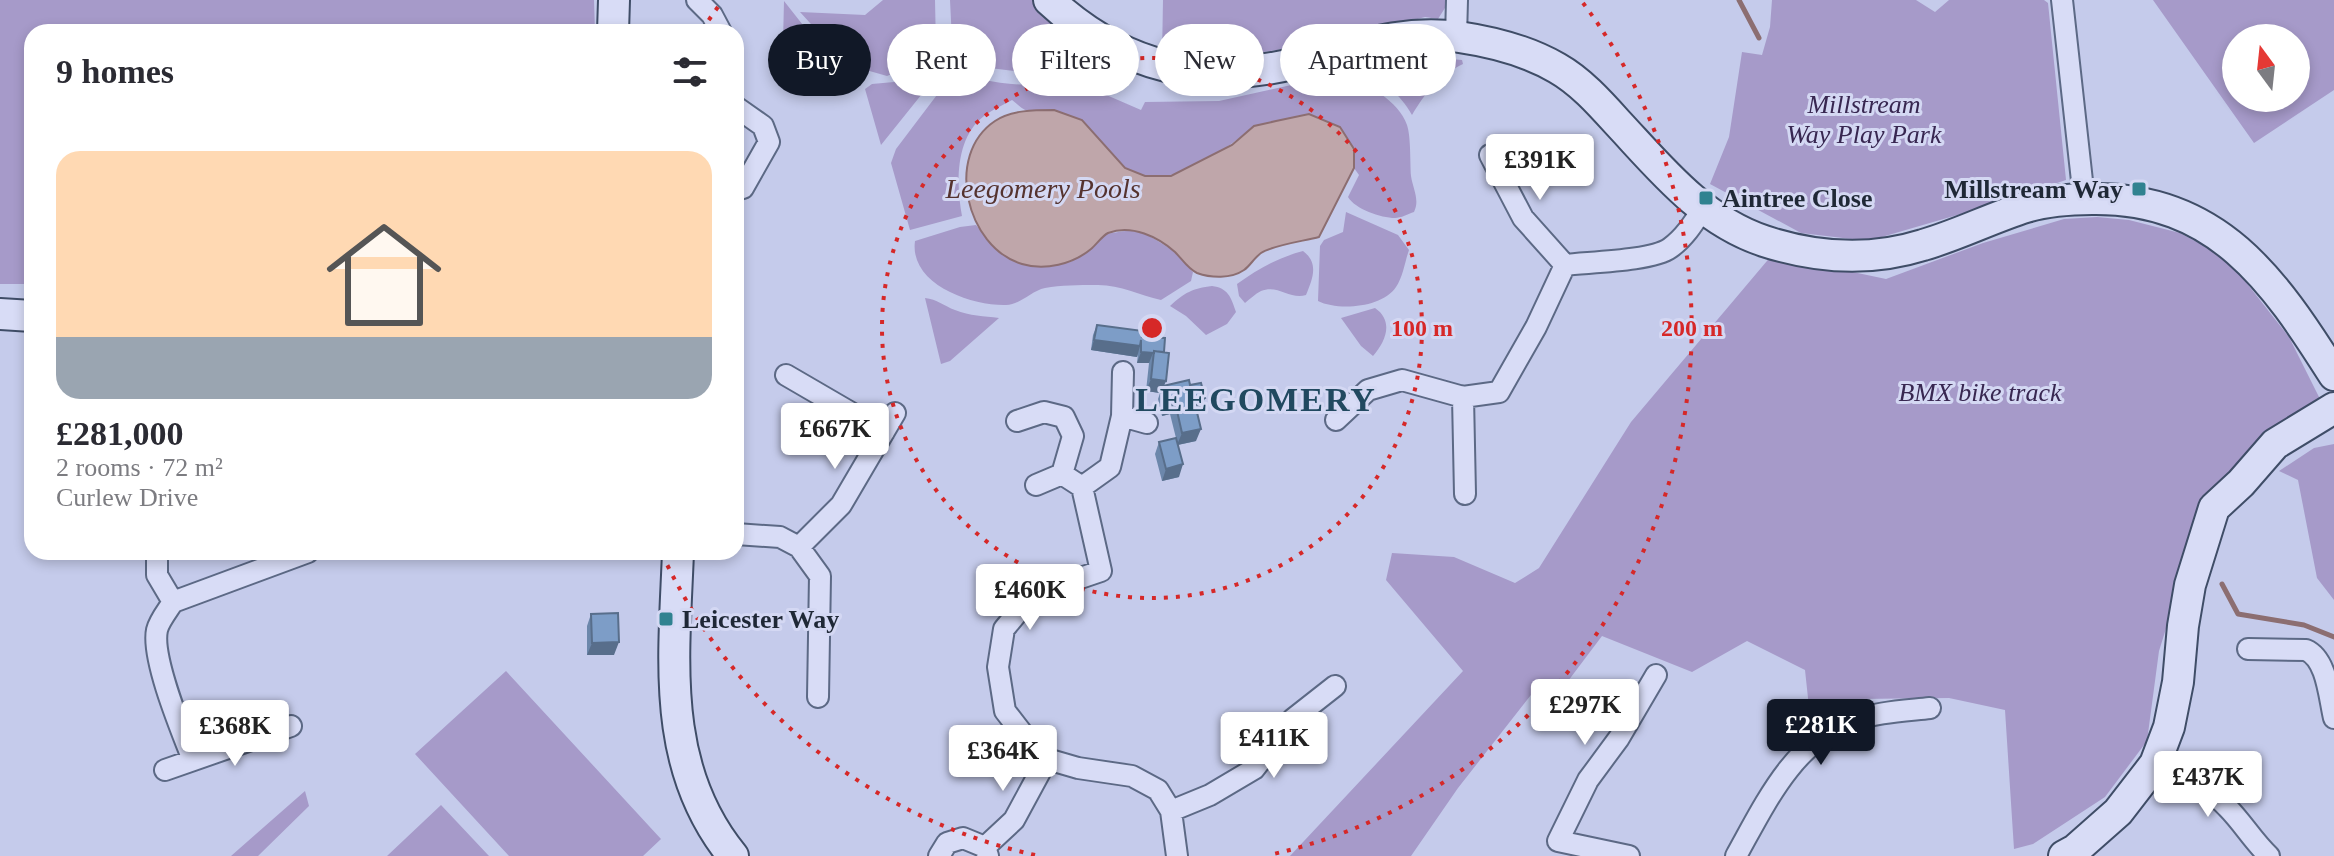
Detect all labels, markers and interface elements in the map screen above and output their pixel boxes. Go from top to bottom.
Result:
chip: Buy [768,24,871,96]
chip: Rent [887,24,996,96]
chip: Filters [1012,24,1139,96]
chip: New [1155,24,1264,96]
chip: Apartment [1280,24,1456,96]
north arrow [2222,24,2310,112]
map controls [2222,24,2310,112]
icon: filters [668,50,712,94]
text: 9 homes [56,53,174,90]
park label: Millstream Way Play Park [1787,90,1942,149]
pin: £391K [1484,134,1596,202]
text: £391K [1504,145,1576,174]
water label: Leegomery Pools [944,173,1141,204]
place label: Millstream Way [1944,175,2123,204]
marker: Millstream Way [2130,180,2148,198]
place label: Aintree Close [1722,184,1872,213]
marker: Aintree Close [1697,189,1715,207]
icon: home [312,203,456,347]
centre of rings [1138,314,1166,342]
text: 100 m [1391,315,1453,341]
text: 200 m [1661,315,1723,341]
park label: BMX bike track [1898,378,2062,407]
district label: LEEGOMERY [1135,381,1377,418]
pin: £667K [779,403,891,471]
text: £667K [799,414,871,443]
text: £281,000 [56,415,184,452]
text: 2 rooms · 72 m² [56,453,223,482]
text: Curlew Drive [56,483,198,512]
pin: £460K [974,564,1086,632]
text: £460K [994,575,1066,604]
place label: Leicester Way [682,605,839,634]
marker: Leicester Way [657,610,675,628]
pin: £297K [1529,679,1641,747]
text: £297K [1549,690,1621,719]
pin: £281K [1765,699,1877,767]
pin: £368K [179,700,291,768]
text: £281K [1785,710,1857,739]
text: £368K [199,711,271,740]
pin: £411K [1218,712,1330,780]
text: £411K [1239,723,1309,752]
pin: £364K [947,725,1059,793]
text: £364K [967,736,1039,765]
pin: £437K [2152,751,2264,819]
text: £437K [2172,762,2244,791]

